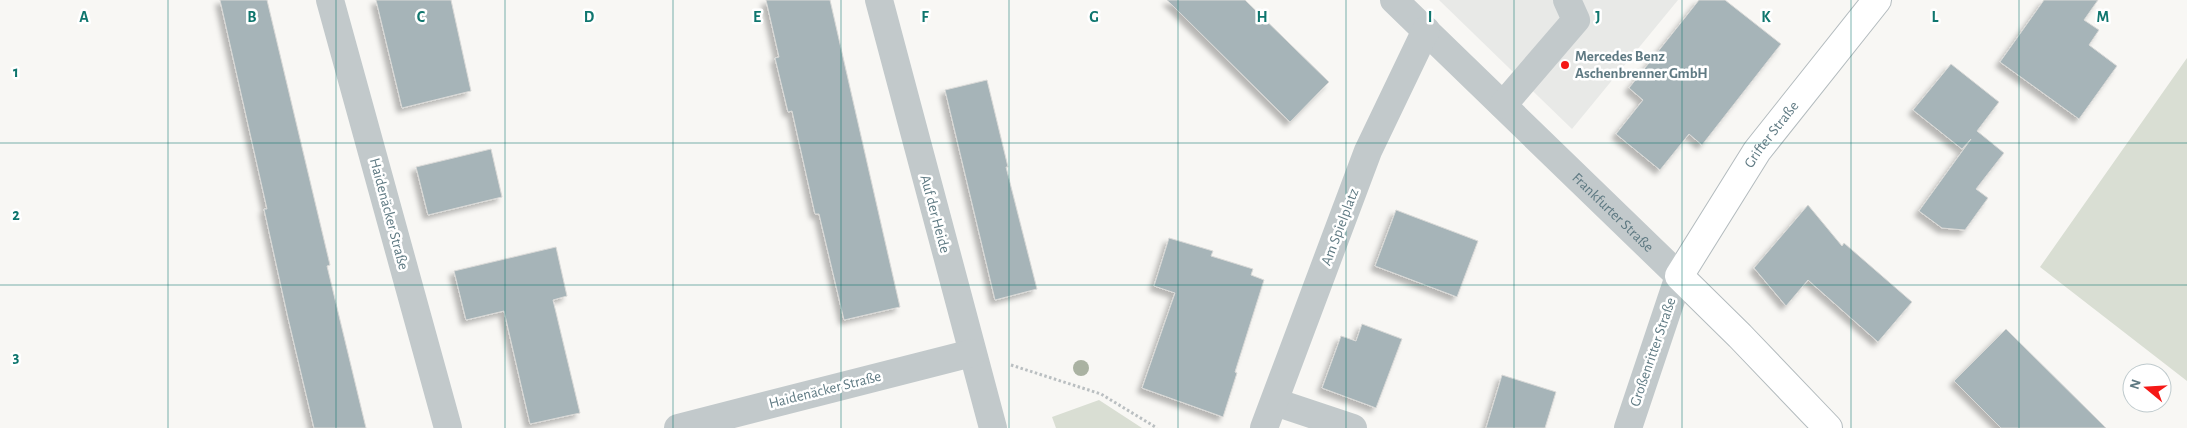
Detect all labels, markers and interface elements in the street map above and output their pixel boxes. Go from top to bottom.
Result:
text: A [79,9,89,25]
text: B [247,9,257,25]
text: C [417,9,426,25]
text: D [584,9,595,25]
text: E [753,9,761,25]
text: F [921,9,929,25]
text: G [1089,9,1099,25]
text: H [1256,9,1268,25]
text: I [1428,9,1432,25]
text: J [1595,9,1601,25]
text: K [1761,9,1771,25]
text: L [1932,9,1939,25]
text: M [2097,9,2109,25]
place label: Mercedes Benz Aschenbrenner GmbH [1575,49,1708,81]
marker: Mercedes Benz Aschenbrenner GmbH [1559,59,1571,71]
text: 1 [13,64,19,80]
street label: Grifter Straße [1741,98,1801,170]
street label: Haidenäcker Straße [367,156,411,272]
street label: Frankfurter Straße [1570,170,1657,255]
street label: Auf der Heide [917,173,953,255]
street label: Am Spielplatz [1318,186,1362,268]
text: 2 [12,207,20,223]
street label: Großenritter Straße [1627,295,1679,409]
text: 3 [13,349,20,365]
north arrow [2122,363,2172,413]
street label: Haidenäcker Straße [767,369,883,411]
text: N [2127,377,2144,391]

